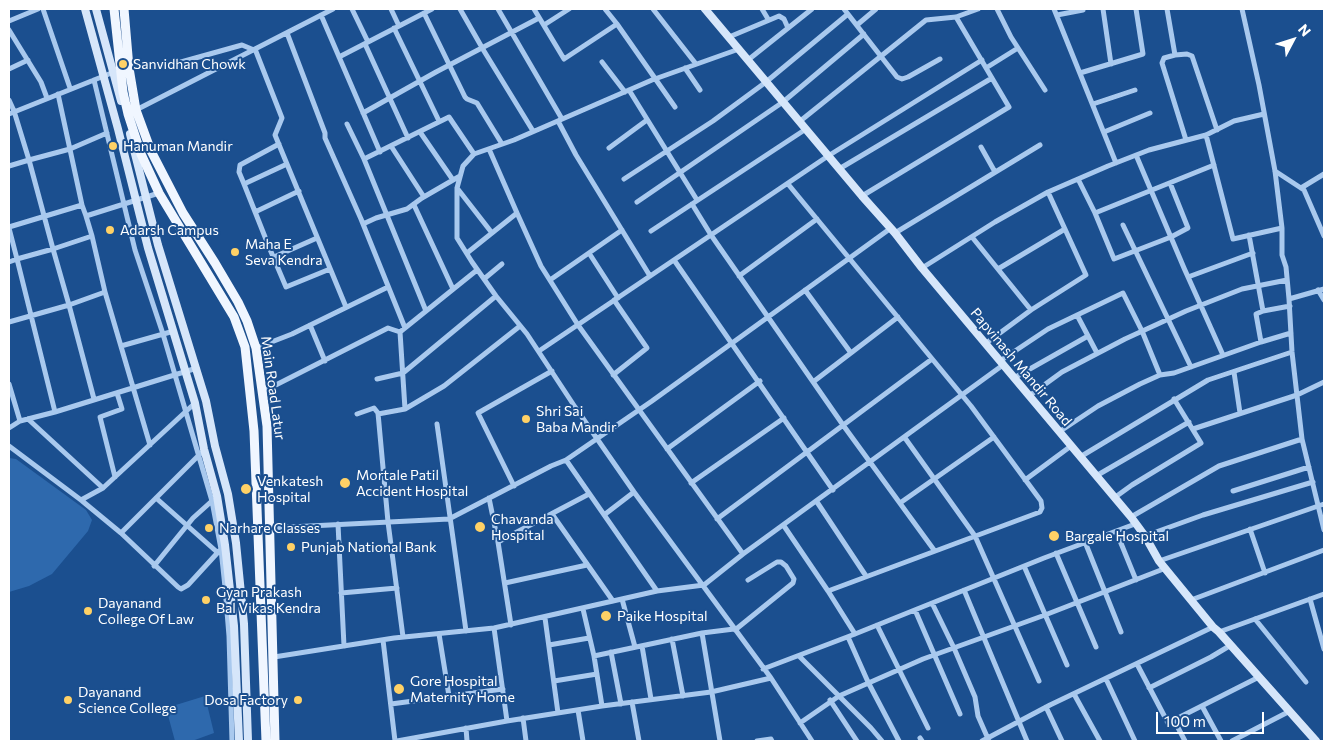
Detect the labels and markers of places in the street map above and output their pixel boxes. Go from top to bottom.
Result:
place label: Sanvidhan Chowk [133,56,246,72]
marker: Sanvidhan Chowk [117,58,129,70]
place label: Hanuman Mandir [123,138,233,154]
marker: Hanuman Mandir [107,140,119,152]
place label: Adarsh Campus [120,222,219,238]
marker: Adarsh Campus [104,224,116,236]
place label: Maha E Seva Kendra [245,236,323,268]
marker: Maha E Seva Kendra [229,246,241,258]
place label: Shri Sai Baba Mandir [536,403,617,436]
marker: Shri Sai Baba Mandir [520,413,532,425]
place label: Mortale Patil Accident Hospital [356,467,468,500]
place label: Venkatesh Hospital [257,473,323,506]
marker: Mortale Patil Accident Hospital [338,476,352,490]
marker: Venkatesh Hospital [239,482,253,496]
place label: Chavanda Hospital [491,511,554,544]
place label: Narhare Classes [219,520,320,536]
marker: Chavanda Hospital [473,520,487,534]
marker: Narhare Classes [203,522,215,534]
place label: Bargale Hospital [1065,528,1169,544]
marker: Bargale Hospital [1047,529,1061,543]
place label: Punjab National Bank [301,539,437,555]
marker: Punjab National Bank [285,541,297,553]
place label: Gyan Prakash Bal Vikas Kendra [216,584,321,616]
marker: Gyan Prakash Bal Vikas Kendra [200,594,212,606]
place label: Dayanand College Of Law [98,595,194,628]
marker: Dayanand College Of Law [82,605,94,617]
place label: Paike Hospital [617,608,708,624]
marker: Paike Hospital [599,609,613,623]
place label: Gore Hospital Maternity Home [410,673,515,706]
marker: Gore Hospital Maternity Home [392,682,406,696]
place label: Dayanand Science College [78,684,176,716]
place label: Dosa Factory [204,692,288,708]
marker: Dayanand Science College [62,694,74,706]
marker: Dosa Factory [292,694,304,706]

